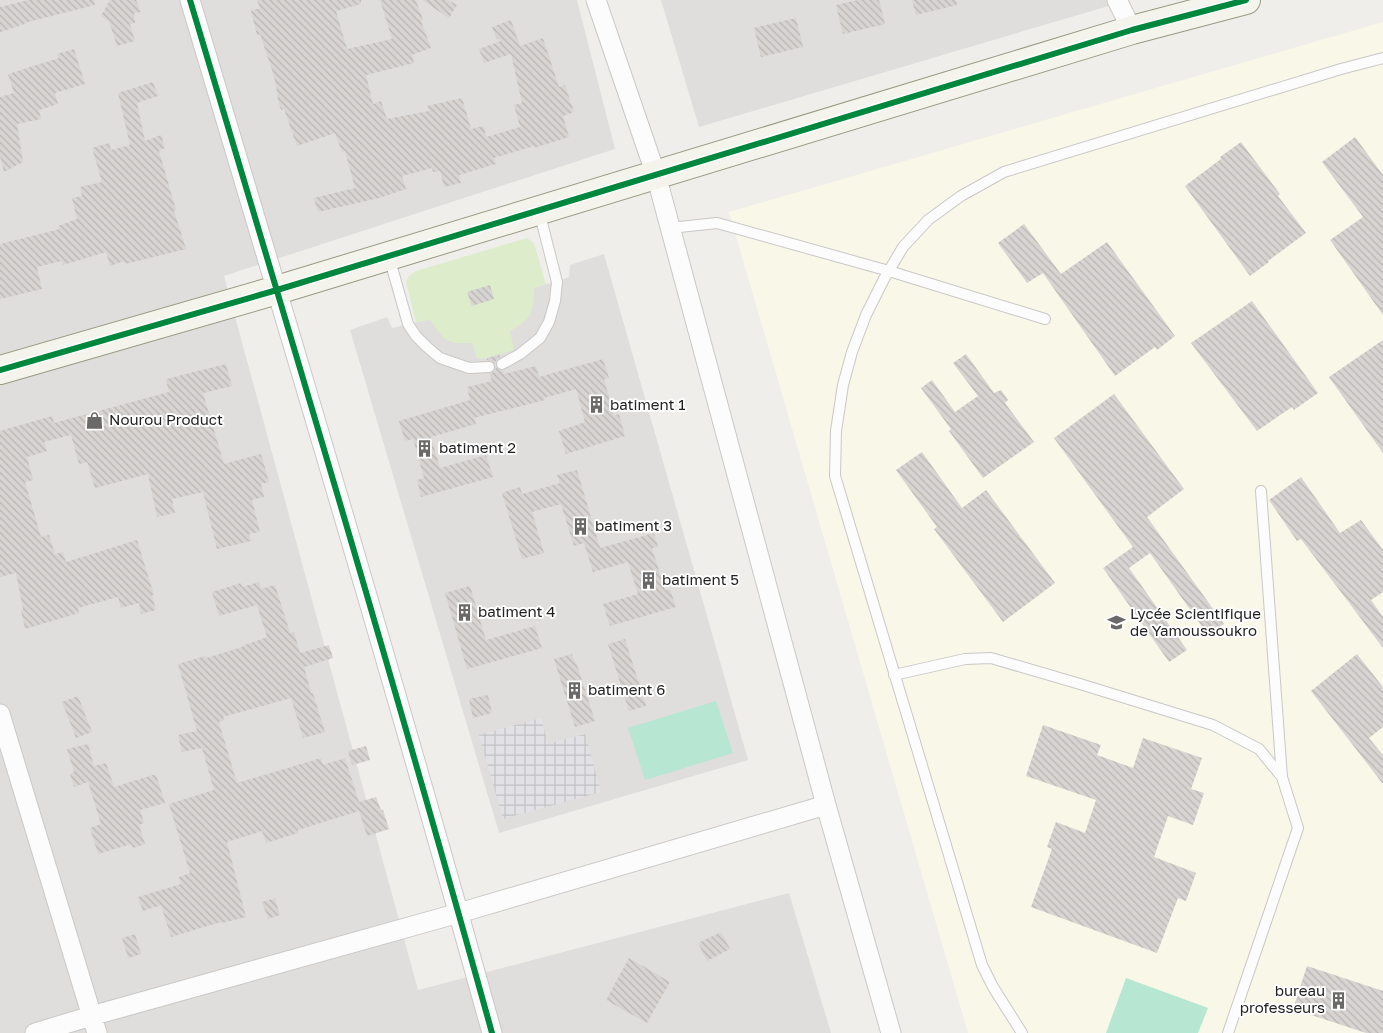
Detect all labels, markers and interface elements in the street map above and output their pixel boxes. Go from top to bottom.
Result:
building icon: batiment 1 [586,395,606,415]
place label: batiment 1 [610,395,686,413]
shop icon: Nourou Product [85,410,105,430]
place label: Nourou Product [109,410,223,428]
building icon: batiment 2 [415,438,435,458]
place label: batiment 2 [439,438,516,456]
building icon: batiment 3 [571,516,591,536]
place label: batiment 3 [595,516,672,534]
building icon: batiment 5 [638,570,658,590]
place label: batiment 5 [662,570,739,588]
building icon: batiment 4 [454,602,474,622]
place label: batiment 4 [478,602,556,620]
place label: Lycée Scientifique de Yamoussoukro [1130,604,1261,639]
school or university icon: Lycée Scientifique de Yamoussoukro [1106,613,1126,633]
building icon: batiment 6 [564,680,584,700]
place label: batiment 6 [588,680,665,698]
place label: bureau professeurs [1240,981,1325,1016]
building icon: bureau professeurs [1329,990,1349,1010]

